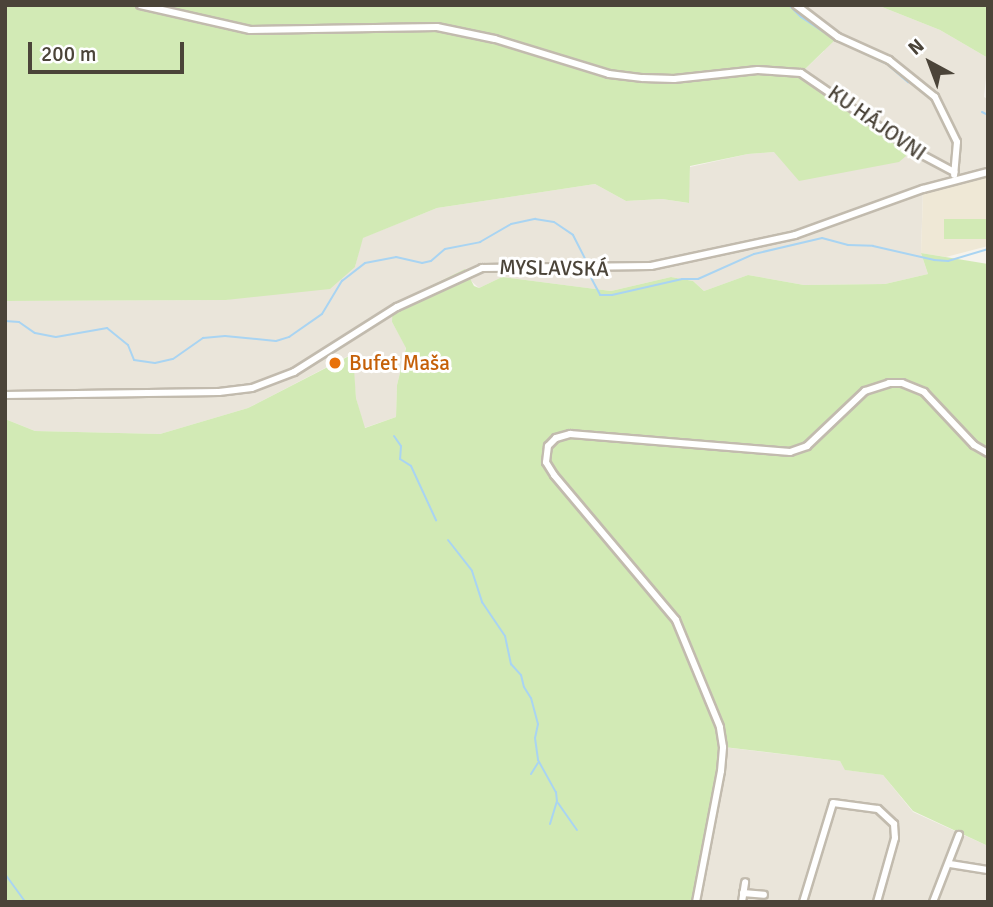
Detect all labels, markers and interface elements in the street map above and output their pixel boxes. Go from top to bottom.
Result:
scale bar [32,28,187,72]
north arrow [895,28,965,98]
text: N [903,34,929,61]
text: 200 m [41,41,96,67]
street label: KU HÁJOVNI [823,80,931,166]
street label: MYSLAVSKÁ [499,254,609,282]
place label: Bufet Maša [349,350,450,376]
marker: Bufet Maša [327,355,343,371]

